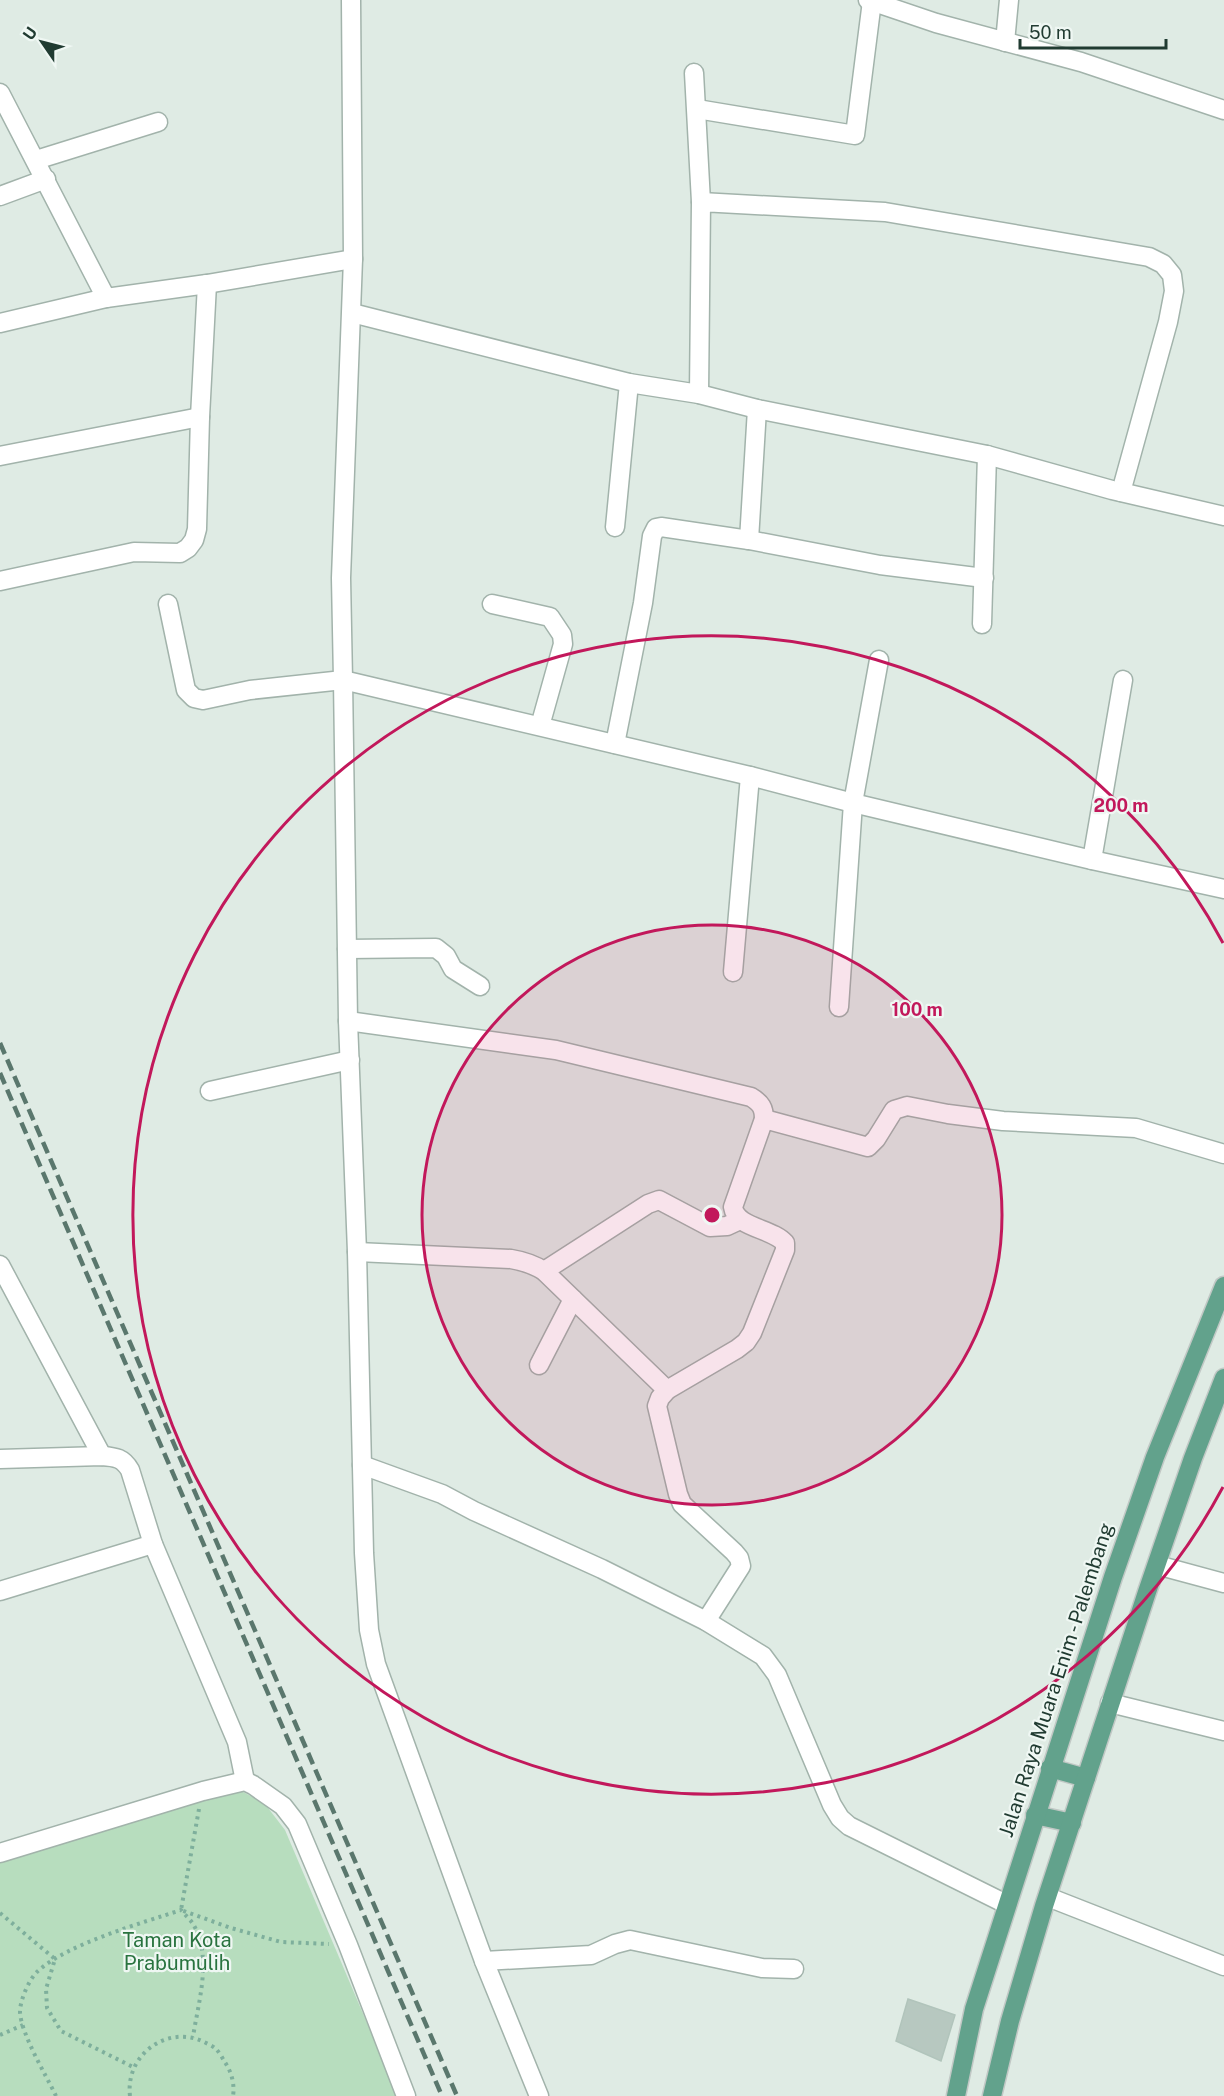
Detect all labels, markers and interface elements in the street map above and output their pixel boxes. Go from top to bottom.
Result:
north arrow [12,12,72,72]
scale bar [1020,12,1166,50]
text: 50 m [1029,22,1072,43]
text: U [19,23,41,44]
text: 200 m [1094,795,1148,816]
text: 100 m [891,999,943,1020]
centre of rings [702,1205,722,1225]
street label: Jalan Raya Muara Enim - Palembang [994,1520,1118,1840]
park label: Taman Kota Prabumulih [122,1928,232,1975]

